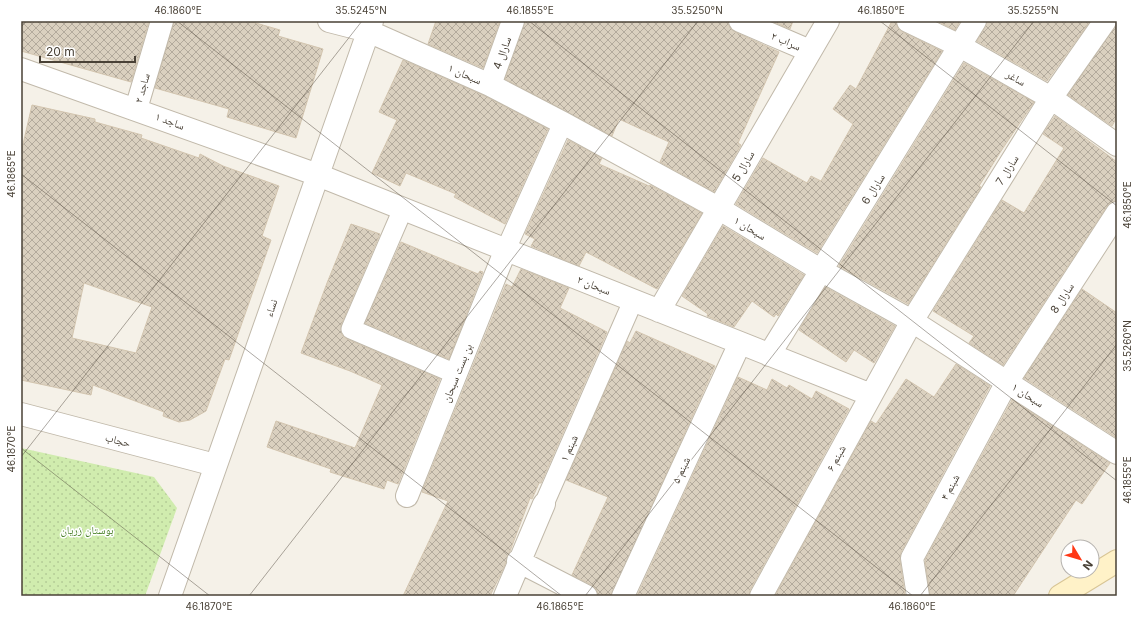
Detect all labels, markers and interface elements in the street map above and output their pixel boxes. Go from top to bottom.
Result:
text: 46.1860°E [154,4,202,16]
text: 35.5245°N [335,4,387,16]
text: 46.1855°E [506,4,554,16]
text: 35.5250°N [671,4,723,16]
text: 46.1850°E [857,4,905,16]
text: 35.5255°N [1007,4,1059,16]
street label: سراب ۲ [769,29,803,53]
street label: سارال 4 [490,35,514,71]
scale bar [40,38,135,64]
text: 20 m [46,44,75,59]
street label: سبحان ۱ [446,60,484,88]
street label: ساغر [1003,66,1028,89]
street label: ساجد ۲ [131,72,153,104]
street label: ساجد ۱ [153,109,187,133]
street label: سارال 5 [729,148,757,184]
text: 46.1865°E [5,150,17,198]
street label: سارال 7 [992,152,1022,188]
street label: سارال 6 [858,171,888,207]
text: 46.1850°E [1121,181,1133,229]
street label: سبحان ۱ [731,213,769,243]
street label: سبحان ۲ [575,272,613,298]
street label: سارال 8 [1047,280,1077,316]
street label: نساء [261,297,281,319]
text: 35.5260°N [1121,320,1133,372]
street label: بن بست سبحان [439,342,475,404]
street label: سبحان ۱ [1009,380,1047,410]
text: 46.1870°E [5,426,17,472]
street label: حجاب [104,430,132,450]
street label: شبنم ۱ [557,433,582,464]
street label: شبنم ۶ [823,443,850,474]
street label: شبنم ۵ [669,455,694,486]
text: 46.1855°E [1121,456,1133,504]
street label: شبنم ۴ [937,472,964,503]
park label: بوستان زریان [60,523,114,537]
north arrow [1060,539,1100,579]
text: N [1080,558,1096,573]
text: 46.1870°E [186,600,232,612]
text: 46.1865°E [536,600,584,612]
text: 46.1860°E [888,600,936,612]

